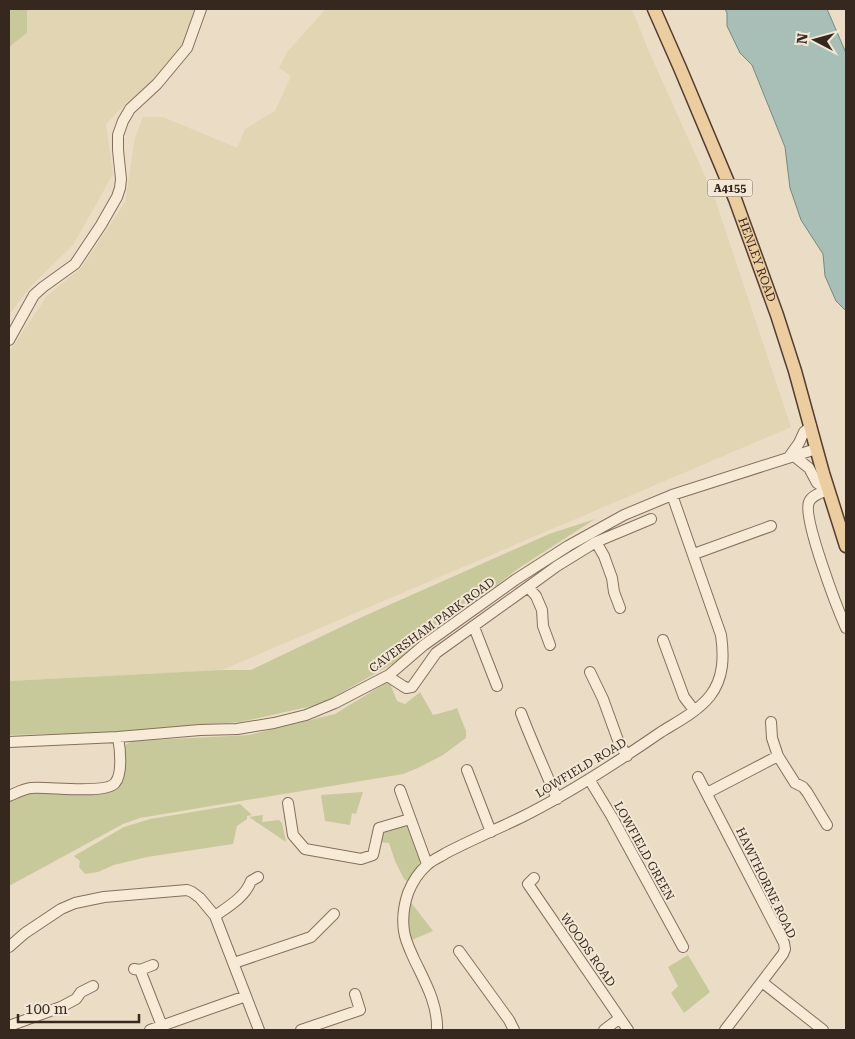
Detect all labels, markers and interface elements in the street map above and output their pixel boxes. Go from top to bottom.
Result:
north arrow [790,15,840,65]
text: N [794,32,811,45]
road number: A4155 [708,180,752,197]
street label: HENLEY ROAD [735,215,779,304]
street label: CAVERSHAM PARK ROAD [366,575,498,675]
street label: LOWFIELD ROAD [533,735,629,801]
street label: LOWFIELD GREEN [611,799,677,903]
street label: HAWTHORNE ROAD [733,825,799,941]
street label: WOODS ROAD [558,911,618,989]
scale bar [18,992,139,1024]
text: 100 m [25,1000,68,1018]

